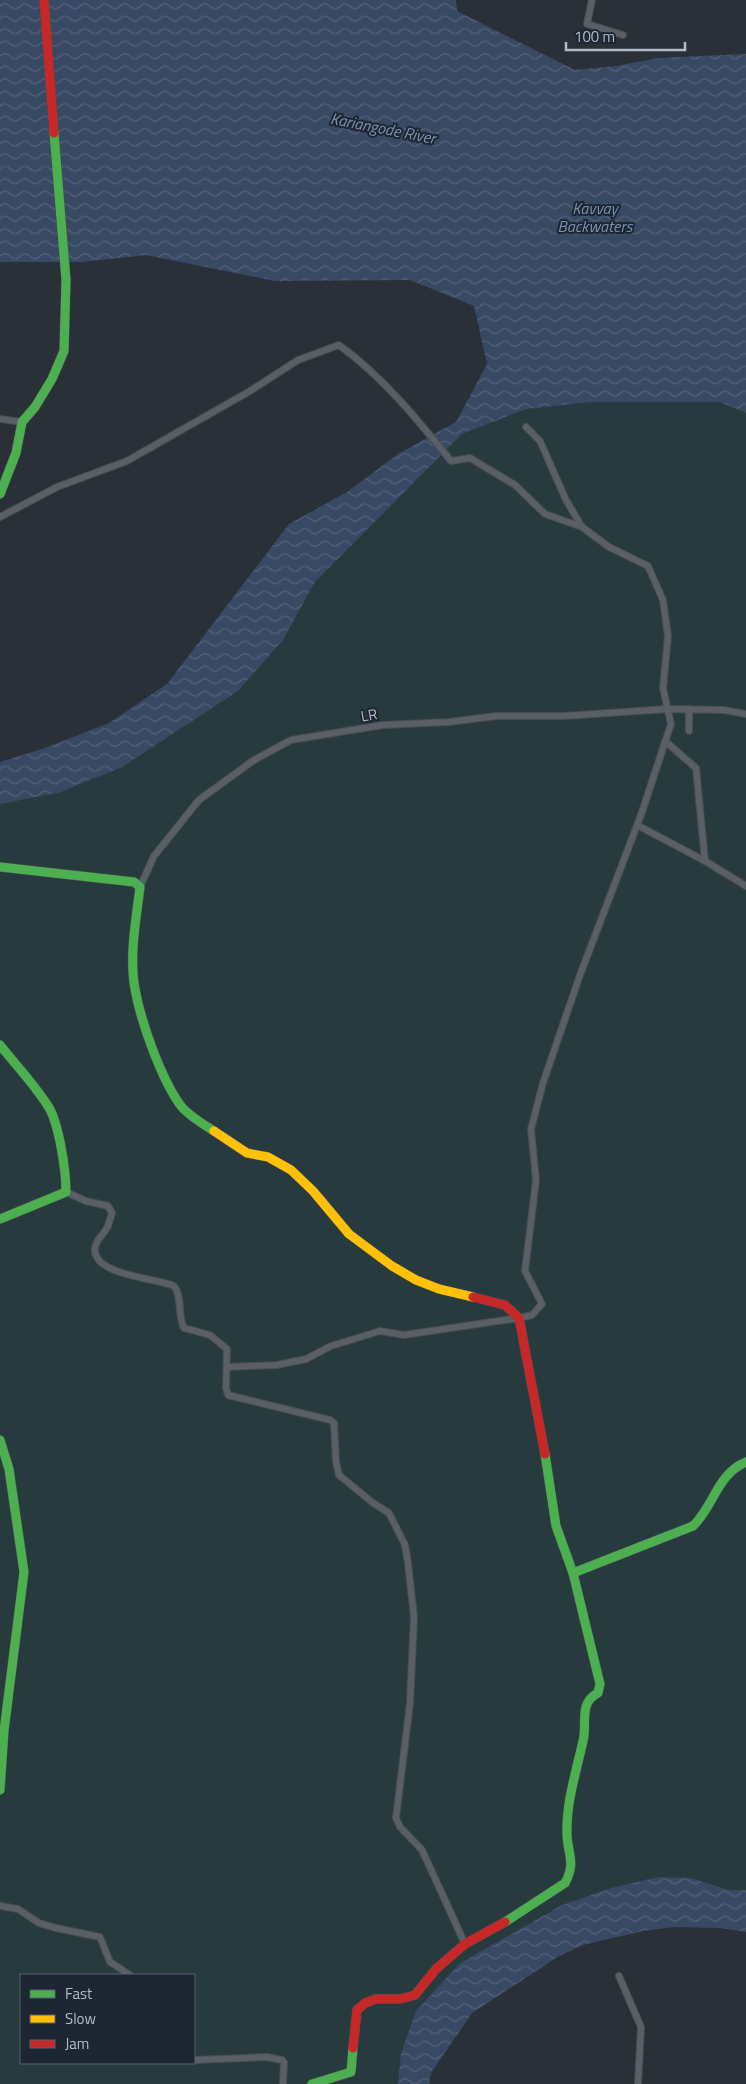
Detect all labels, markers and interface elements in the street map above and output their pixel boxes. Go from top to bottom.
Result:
scale bar [566,20,685,52]
text: 100 m [574,25,615,48]
water label: Kariangode River [328,106,439,150]
water label: Kavvay Backwaters [558,196,634,238]
street label: LR [359,702,379,728]
legend [20,1974,195,2064]
text: Fast [65,1982,93,2005]
text: Slow [65,2007,96,2030]
text: Jam [65,2032,89,2055]

